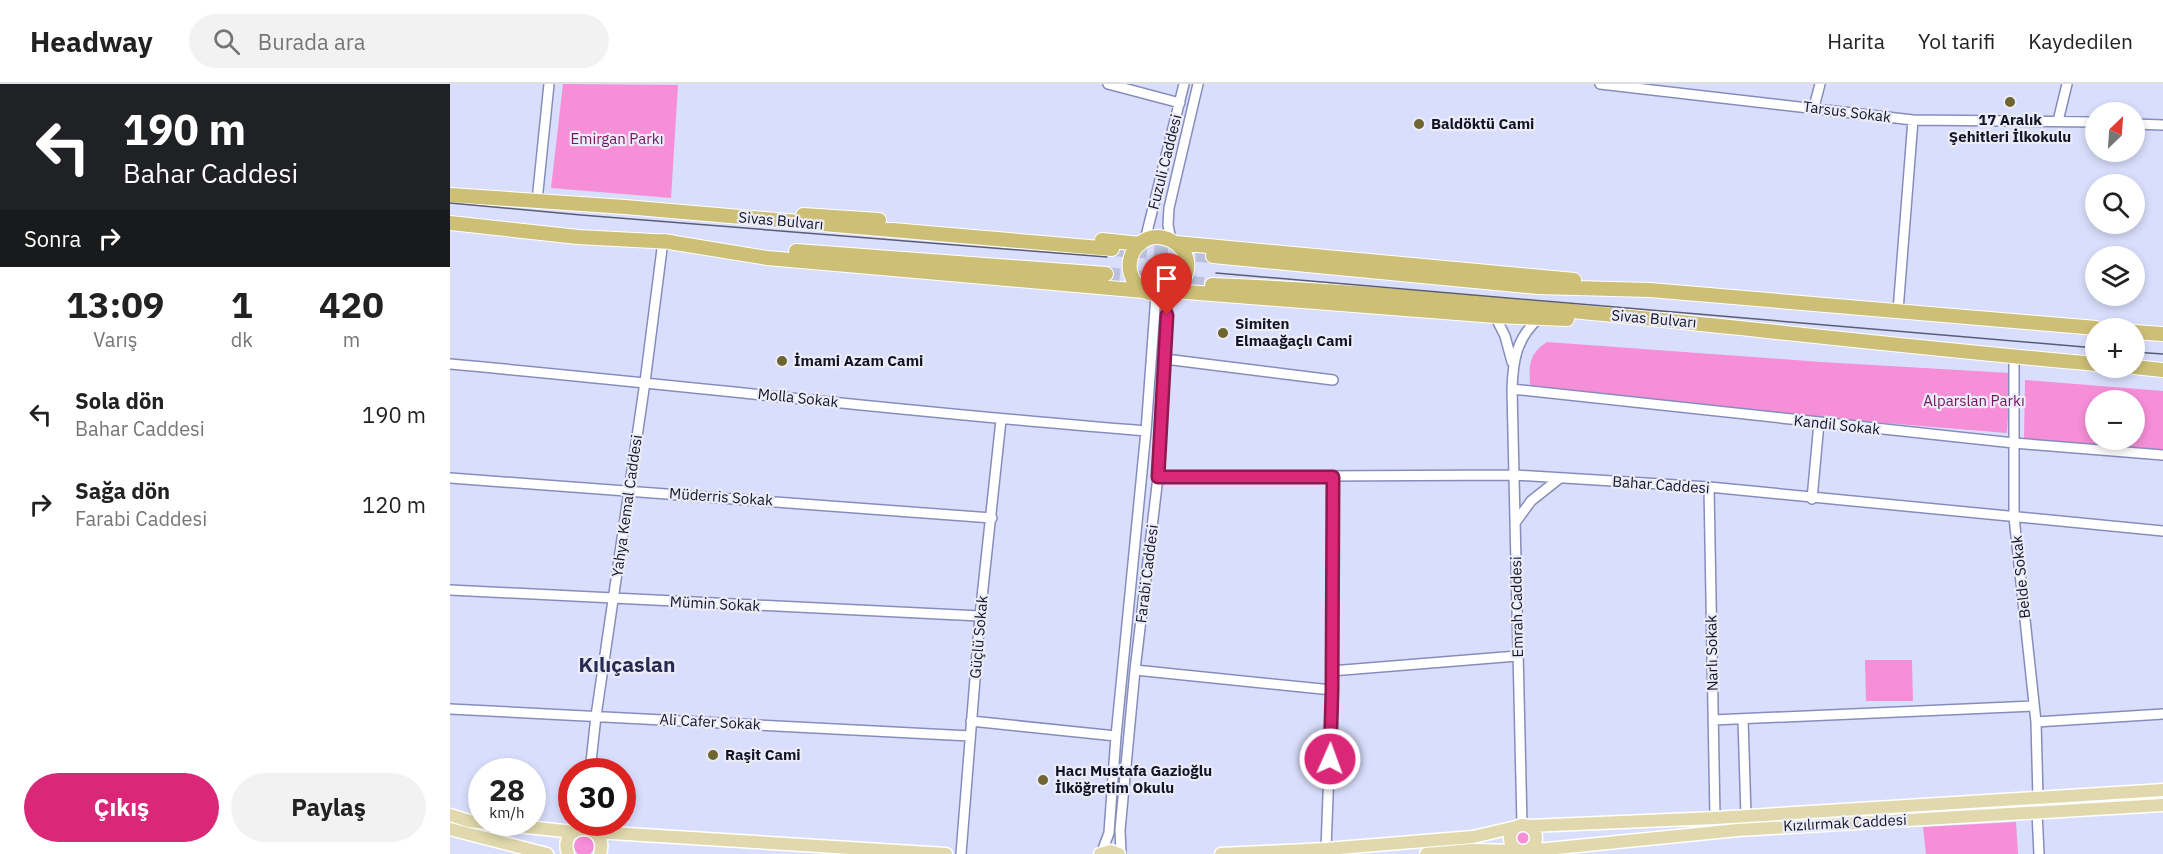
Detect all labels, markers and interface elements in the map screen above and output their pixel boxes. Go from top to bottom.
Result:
search box [189,14,609,68]
text: Headway [30,23,153,60]
icon: search [210,25,243,58]
text: Burada ara [258,27,366,56]
text: Harita [1827,27,1885,55]
text: Yol tarifi [1918,27,1995,55]
text: Kaydedilen [2028,27,2133,55]
marker: 17 Aralık Şehitleri İlkokulu [2003,95,2017,109]
street label: Tarsus Sokak [1802,97,1892,126]
text: 190 m [123,102,246,157]
north arrow [2085,102,2145,162]
map controls [2085,102,2145,450]
icon: left [24,108,102,186]
place label: 17 Aralık Şehitleri İlkokulu [1949,110,2071,146]
street label: Fuzuli Caddesi [1144,112,1186,211]
place label: Baldöktü Cami [1431,114,1534,133]
marker: Baldöktü Cami [1412,117,1426,131]
park label: Emirgan Parkı [571,129,663,148]
text: Bahar Caddesi [123,155,298,190]
button: search [2085,174,2145,234]
street label: Sivas Bulvarı [738,207,824,234]
icon: right [93,222,126,255]
text: Sonra [24,224,81,253]
button: layers [2085,246,2145,306]
pin [1141,253,1192,315]
icon: arrive [1150,262,1183,295]
text: 13:09 [66,281,164,328]
text: 1 [231,281,253,328]
text: 420 [319,281,384,328]
street label: Sivas Bulvarı [1611,305,1697,332]
place label: Simiten Elmaağaçlı Cami [1235,314,1352,350]
button: + [2085,318,2145,378]
text: Varış [93,326,138,353]
text: dk [231,326,253,353]
text: m [343,326,360,353]
marker: Simiten Elmaağaçlı Cami [1216,326,1230,340]
place label: İmami Azam Cami [794,351,923,370]
marker: İmami Azam Cami [775,354,789,368]
street label: Molla Sokak [757,384,839,411]
text: Sola dön [75,386,164,415]
button: − [2085,390,2145,450]
park label: Alparslan Parkı [1923,391,2025,410]
icon: left [24,398,57,431]
text: 190 m [362,400,426,429]
street label: Kandil Sokak [1793,411,1881,438]
text: Bahar Caddesi [75,415,205,442]
street label: Yahya Kemal Caddesi [607,434,646,578]
street label: Bahar Caddesi [1612,472,1710,497]
text: Sağa dön [75,476,170,505]
street label: Müderris Sokak [668,483,774,510]
icon: right [24,488,57,521]
text: 120 m [362,490,426,519]
text: Farabi Caddesi [75,505,207,532]
street label: Farabi Caddesi [1131,524,1162,624]
street label: Belde Sokak [2007,534,2034,620]
street label: Emrah Caddesi [1506,556,1527,658]
street label: Mümin Sokak [669,592,761,615]
street label: Güçlü Sokak [965,594,992,679]
street label: Narlı Sokak [1701,615,1722,691]
district label: Kılıçaslan [579,650,676,678]
street label: Ali Cafer Sokak [659,709,761,734]
position arrow [1298,727,1362,791]
place label: Raşit Cami [725,745,801,764]
marker: Raşit Cami [706,748,720,762]
speed limit sign: 30 [558,758,636,836]
place label: Hacı Mustafa Gazioğlu İlköğretim Okulu [1055,761,1212,797]
text: 28 [489,770,525,809]
button: Çıkış [24,773,219,842]
button: Paylaş [231,773,426,842]
marker: Hacı Mustafa Gazioğlu İlköğretim Okulu [1036,773,1050,787]
text: km/h [489,803,525,822]
street label: Kızılırmak Caddesi [1783,810,1907,835]

